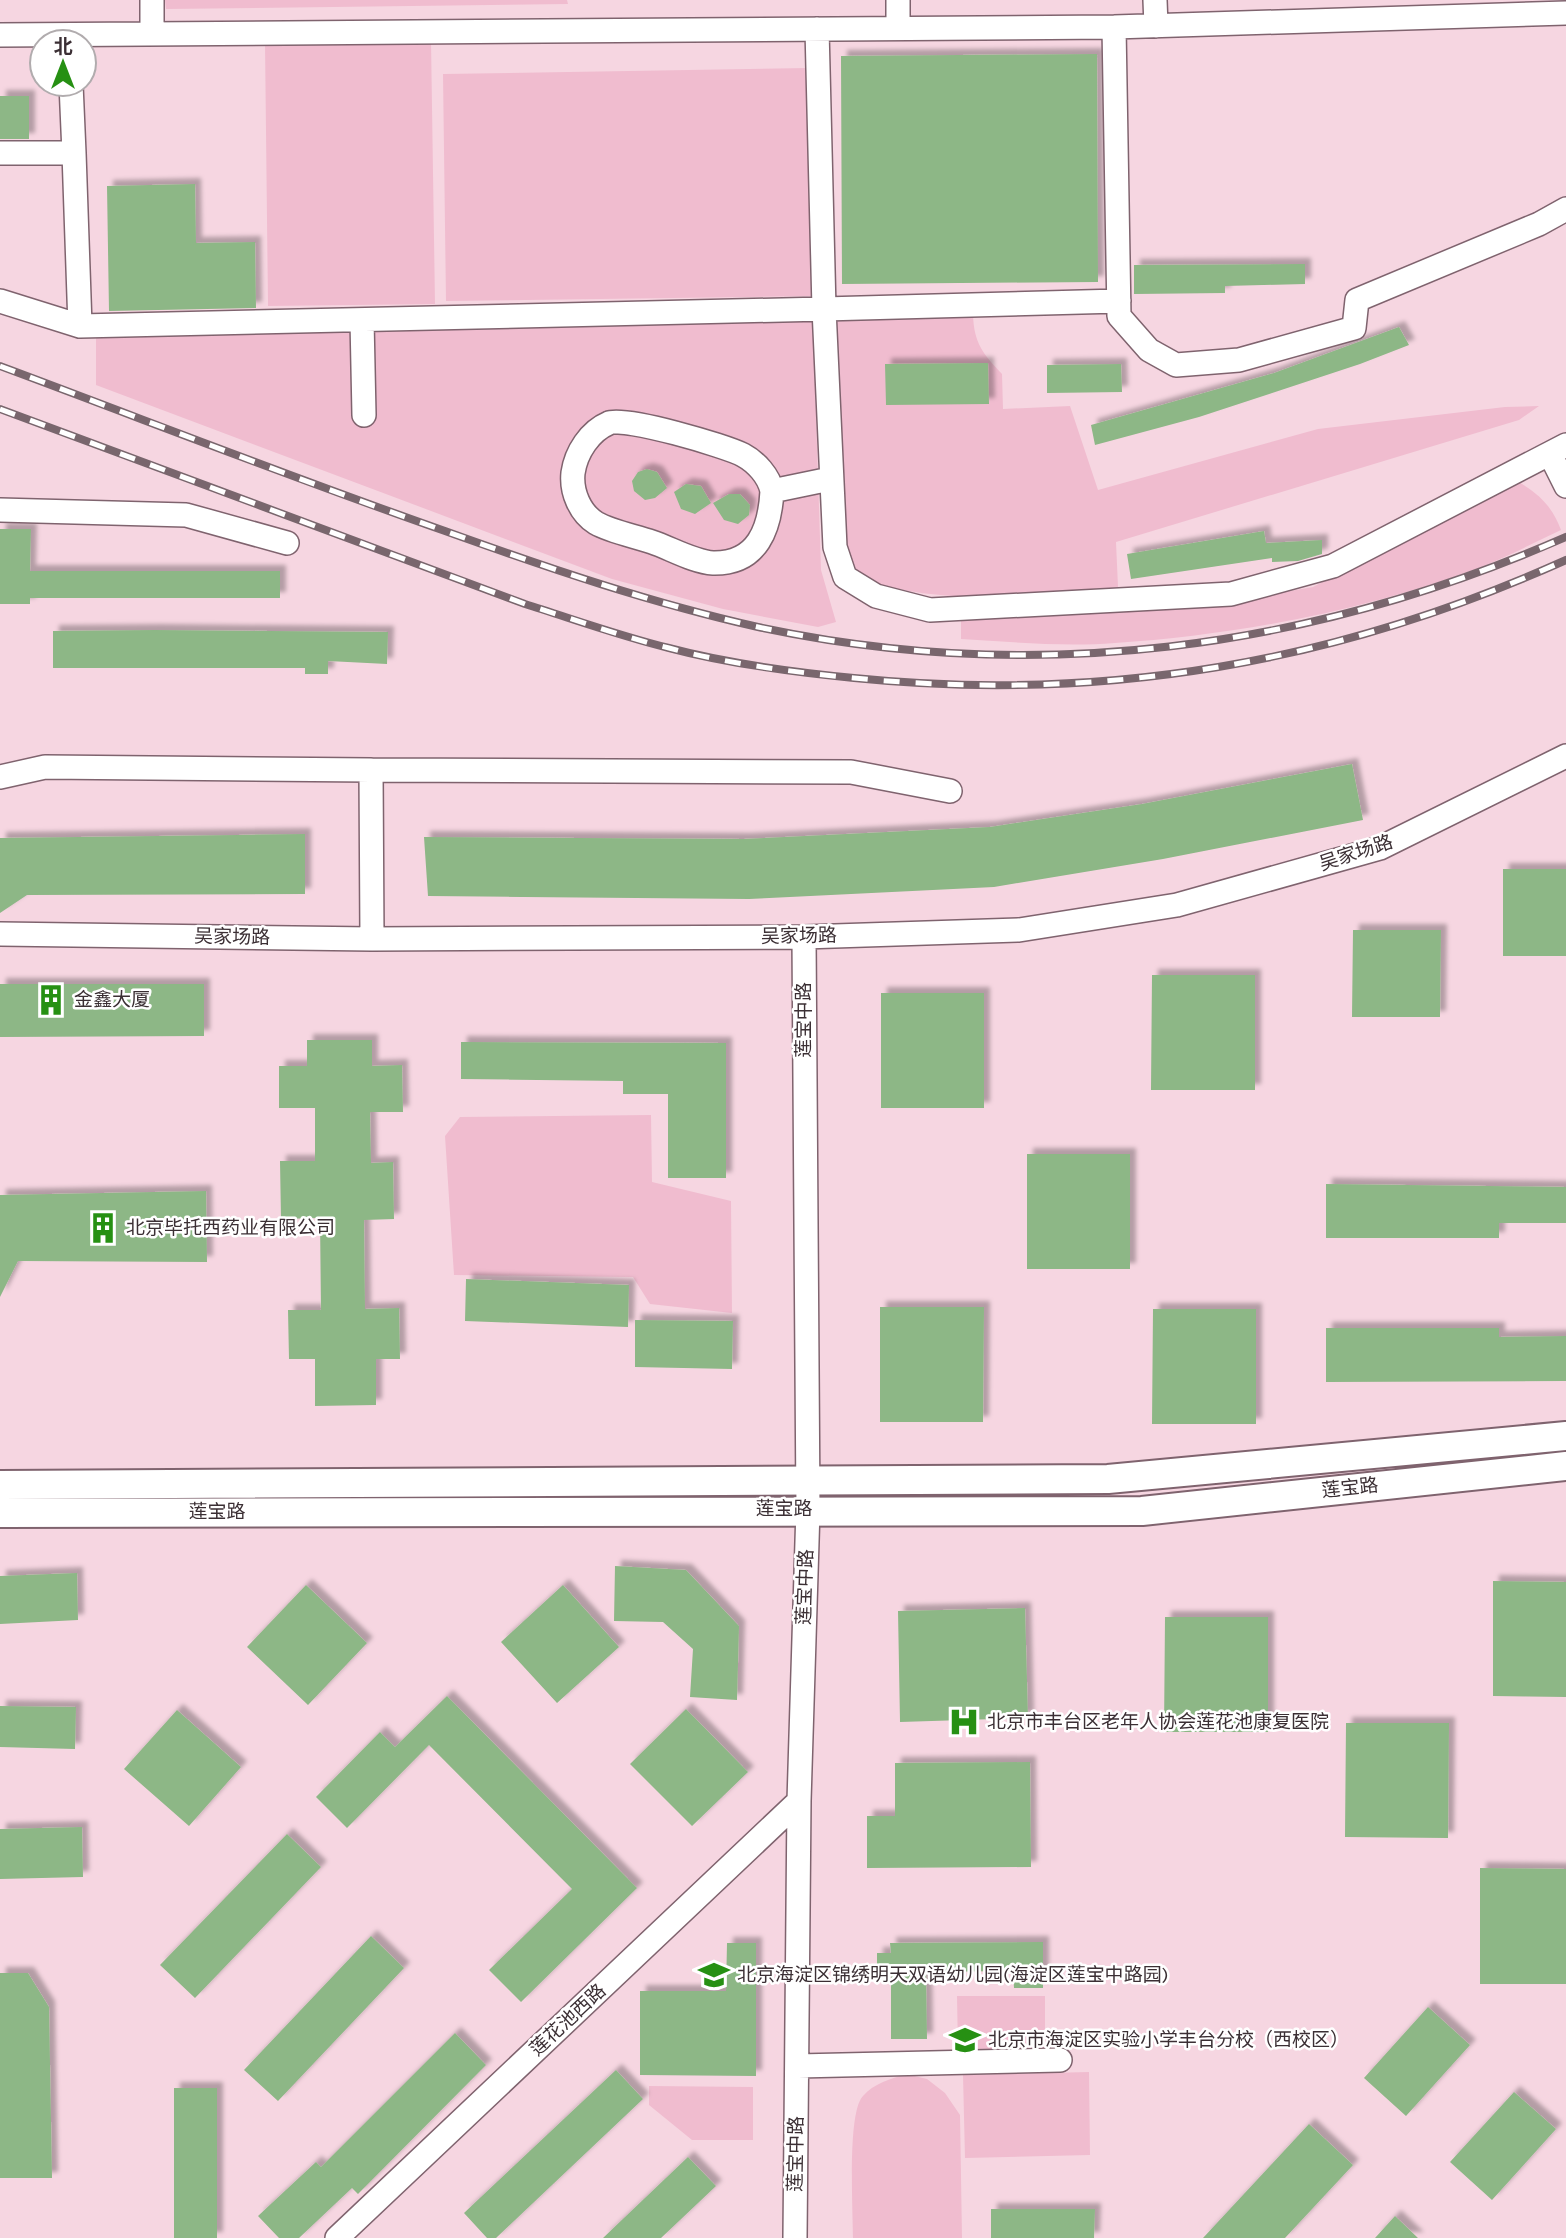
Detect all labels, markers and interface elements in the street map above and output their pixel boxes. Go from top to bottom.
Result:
north arrow [28,28,98,98]
text: 北 [53,36,73,58]
street label: 吴家场路 [1316,831,1396,875]
street label: 吴家场路 [761,924,837,948]
street label: 吴家场路 [194,925,270,949]
street label: 莲宝中路 [793,982,815,1058]
building icon: 金鑫大厦 [34,983,68,1017]
place label: 金鑫大厦 [74,989,150,1011]
building icon: 北京毕托西药业有限公司 [86,1211,120,1245]
place label: 北京毕托西药业有限公司 [126,1217,335,1239]
street label: 莲宝路 [1320,1474,1380,1502]
street label: 莲宝路 [755,1498,813,1520]
street label: 莲宝路 [188,1501,246,1523]
street label: 莲宝中路 [793,1549,817,1625]
hospital icon: 北京市丰台区老年人协会莲花池康复医院 [947,1705,981,1739]
place label: 北京市丰台区老年人协会莲花池康复医院 [987,1711,1329,1733]
school or university icon: 北京海淀区锦绣明天双语幼儿园(海淀区莲宝中路园) [697,1958,731,1992]
place label: 北京海淀区锦绣明天双语幼儿园(海淀区莲宝中路园) [737,1964,1169,1986]
street label: 莲花池西路 [526,1980,610,2060]
school or university icon: 北京市海淀区实验小学丰台分校（西校区） [948,2023,982,2057]
place label: 北京市海淀区实验小学丰台分校（西校区） [988,2029,1349,2051]
street label: 莲宝中路 [784,2116,808,2192]

